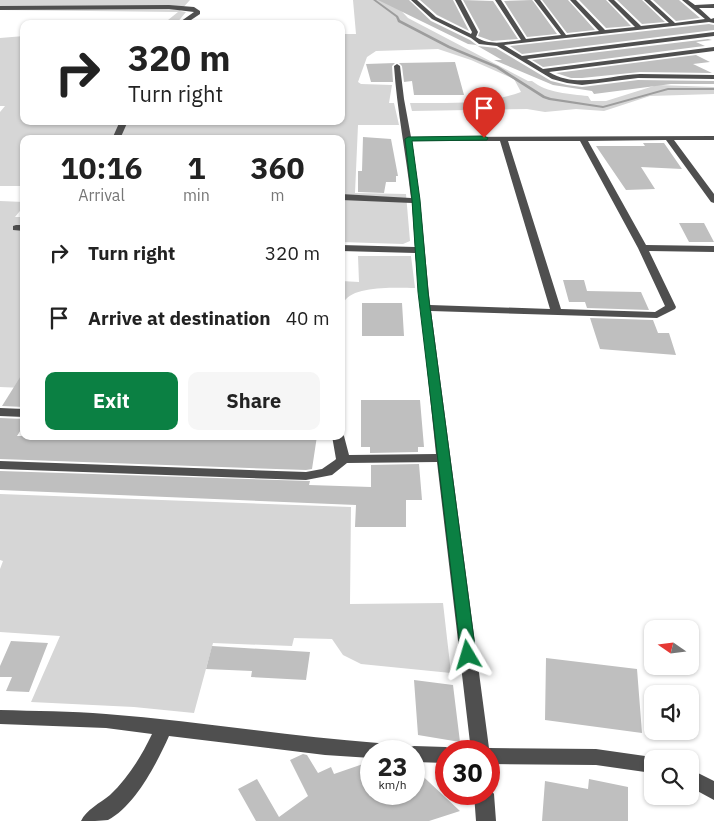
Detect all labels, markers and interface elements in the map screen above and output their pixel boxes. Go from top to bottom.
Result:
text: 320 m [128,35,231,81]
icon: right [45,40,110,105]
text: Turn right [128,79,223,108]
pin [463,87,505,138]
icon: arrive [470,94,498,122]
text: 10:16 [61,148,142,187]
text: 1 [187,148,205,187]
text: 360 [250,148,304,187]
text: Arrival [78,185,125,205]
text: min [183,185,210,205]
text: m [270,185,284,205]
icon: right [45,239,73,267]
text: Turn right [88,241,175,265]
text: 320 m [265,241,320,265]
icon: arrive [45,304,73,332]
text: Arrive at destination [88,306,271,330]
text: 40 m [286,306,330,330]
button: Exit [45,372,178,430]
button: Share [188,372,320,430]
north arrow [644,620,699,675]
map controls [644,620,699,805]
position arrow [441,628,493,680]
button: sound [644,685,699,740]
speed limit sign: 30 [435,740,500,805]
text: 23 [377,750,408,783]
button: search [644,750,699,805]
text: km/h [378,777,407,792]

